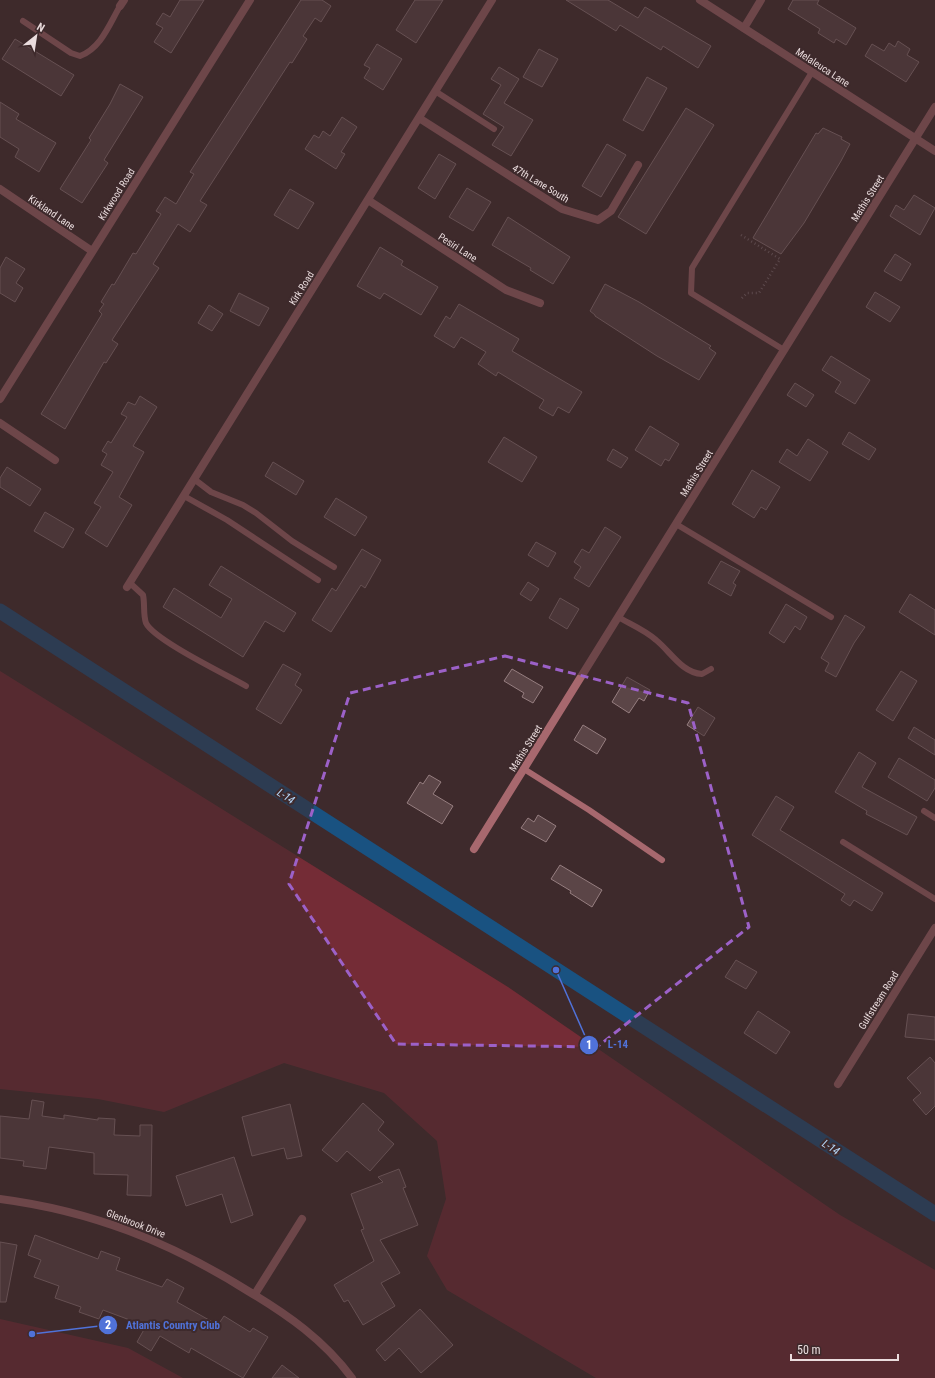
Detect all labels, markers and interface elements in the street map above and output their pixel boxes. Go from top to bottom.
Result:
north arrow [16,16,56,56]
text: N [35,20,47,35]
street label: Melaleuca Lane [794,46,852,89]
street label: 47th Lane South [510,162,571,205]
street label: Kirkwood Road [96,166,137,222]
street label: Mathis Street [849,173,886,224]
street label: Kirkland Lane [26,193,77,232]
street label: Pesiri Lane [436,231,479,264]
street label: Kirk Road [287,269,316,307]
street label: Mathis Street [678,448,715,499]
street label: Mathis Street [507,723,544,774]
water label: L-14 [275,786,297,807]
street label: Gulfstream Road [856,969,901,1031]
callout: L-14 [579,1033,636,1056]
text: 1 [586,1038,592,1052]
text: L-14 [608,1038,629,1051]
water label: L-14 [820,1137,842,1158]
street label: Glenbrook Drive [105,1207,167,1240]
callout: Atlantis Country Club [98,1313,228,1336]
text: 2 [105,1318,111,1332]
text: Atlantis Country Club [126,1319,220,1332]
scale bar [791,1336,898,1362]
text: 50 m [797,1343,821,1357]

